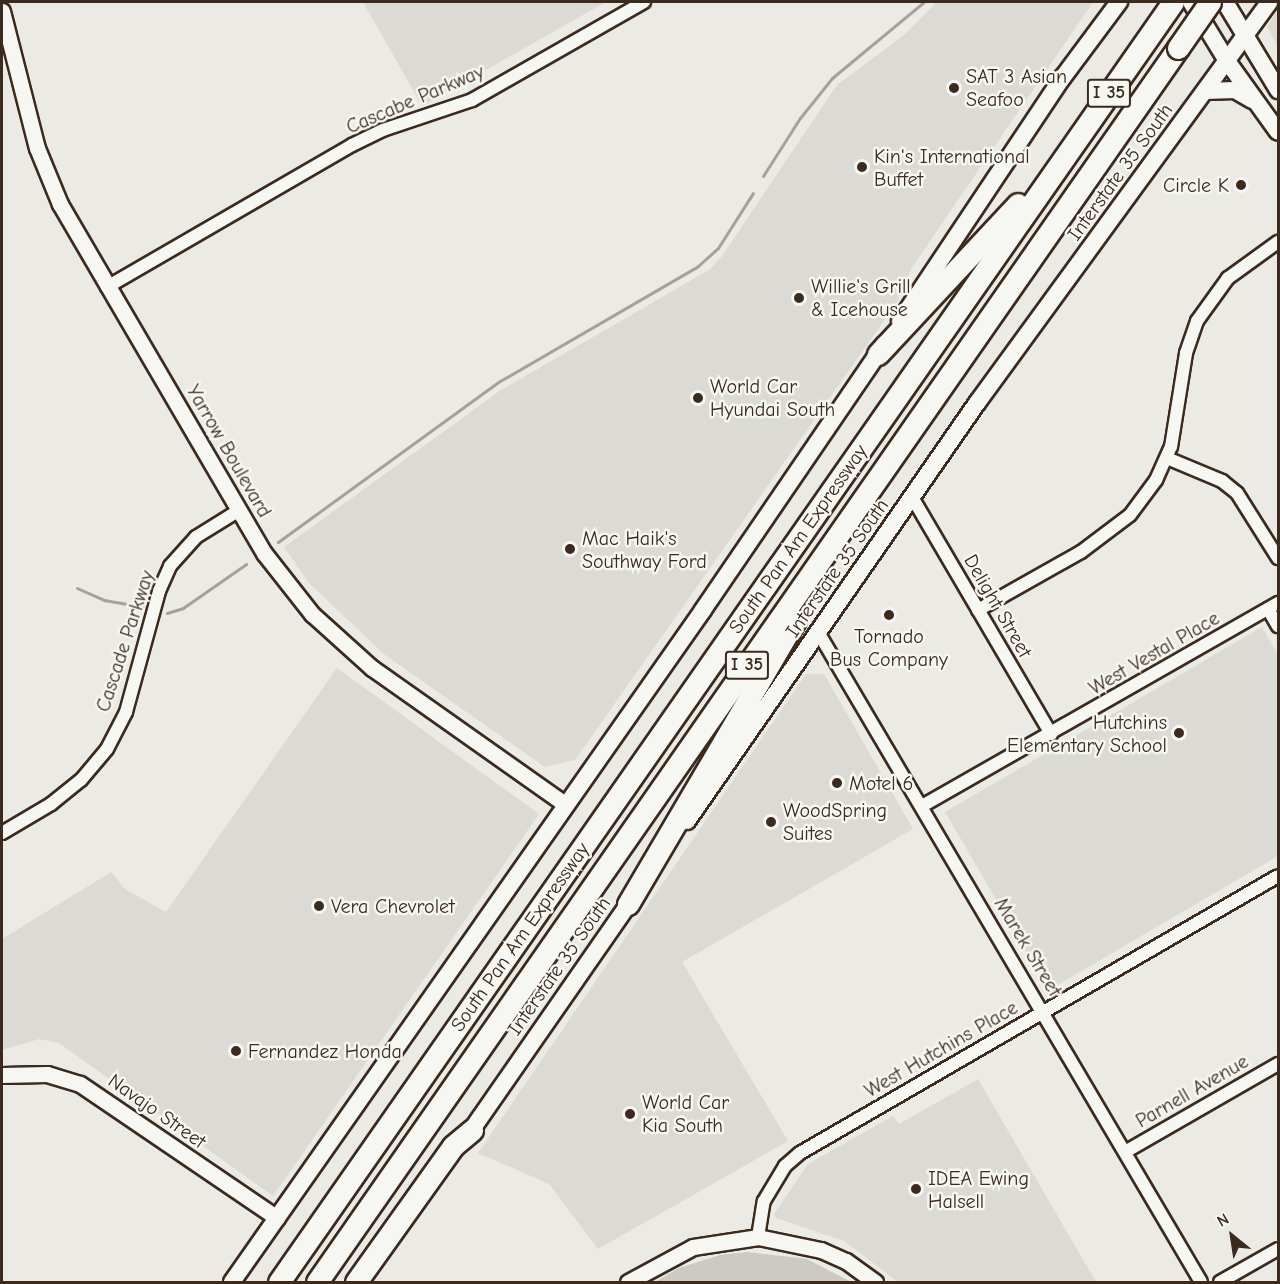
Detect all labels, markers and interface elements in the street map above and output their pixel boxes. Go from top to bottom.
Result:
street label: Cascabe Parkway [342,59,488,139]
place label: SAT 3 Asian Seafoo [966,64,1067,111]
road number: I 35 [1086,78,1132,108]
marker: SAT 3 Asian Seafoo [947,81,961,95]
street label: Interstate 35 South [1062,99,1178,245]
place label: Kin's International Buffet [874,144,1030,191]
marker: Kin's International Buffet [855,160,869,174]
place label: Circle K [1163,173,1229,197]
marker: Circle K [1234,178,1248,192]
place label: Willie's Grill & Icehouse [811,274,911,321]
marker: Willie's Grill & Icehouse [792,291,806,305]
place label: World Car Hyundai South [710,374,835,421]
street label: Yarrow Boulevard [181,380,277,522]
marker: World Car Hyundai South [691,391,705,405]
street label: South Pan Am Expressway [724,440,872,638]
street label: Interstate 35 South [780,494,894,642]
place label: Mac Haik's Southway Ford [582,526,707,573]
marker: Mac Haik's Southway Ford [563,542,577,556]
street label: Delight Street [959,550,1037,662]
street label: Cascade Parkway [91,567,159,715]
street label: West Vestal Place [1084,606,1224,700]
marker: Tornado Bus Company [882,608,896,622]
place label: Tornado Bus Company [830,624,948,671]
road number: I 35 [724,650,770,680]
place label: Hutchins Elementary School [1007,710,1167,757]
marker: Hutchins Elementary School [1172,726,1186,740]
place label: Motel 6 [849,771,913,795]
marker: Motel 6 [830,776,844,790]
place label: WoodSpring Suites [783,798,887,845]
marker: WoodSpring Suites [764,815,778,829]
street label: South Pan Am Expressway [446,838,594,1036]
street label: Interstate 35 South [502,892,616,1040]
street label: Marek Street [989,893,1067,1001]
place label: Vera Chevrolet [331,894,455,918]
marker: Vera Chevrolet [312,899,326,913]
street label: West Hutchins Place [860,995,1022,1103]
place label: Fernandez Honda [248,1039,402,1063]
marker: Fernandez Honda [229,1044,243,1058]
street label: Parnell Avenue [1131,1049,1253,1133]
street label: Navajo Street [103,1069,211,1153]
place label: World Car Kia South [642,1090,729,1137]
marker: World Car Kia South [623,1107,637,1121]
place label: IDEA Ewing Halsell [928,1166,1029,1213]
marker: IDEA Ewing Halsell [909,1182,923,1196]
north arrow [1202,1206,1262,1266]
text: N [1214,1210,1232,1231]

